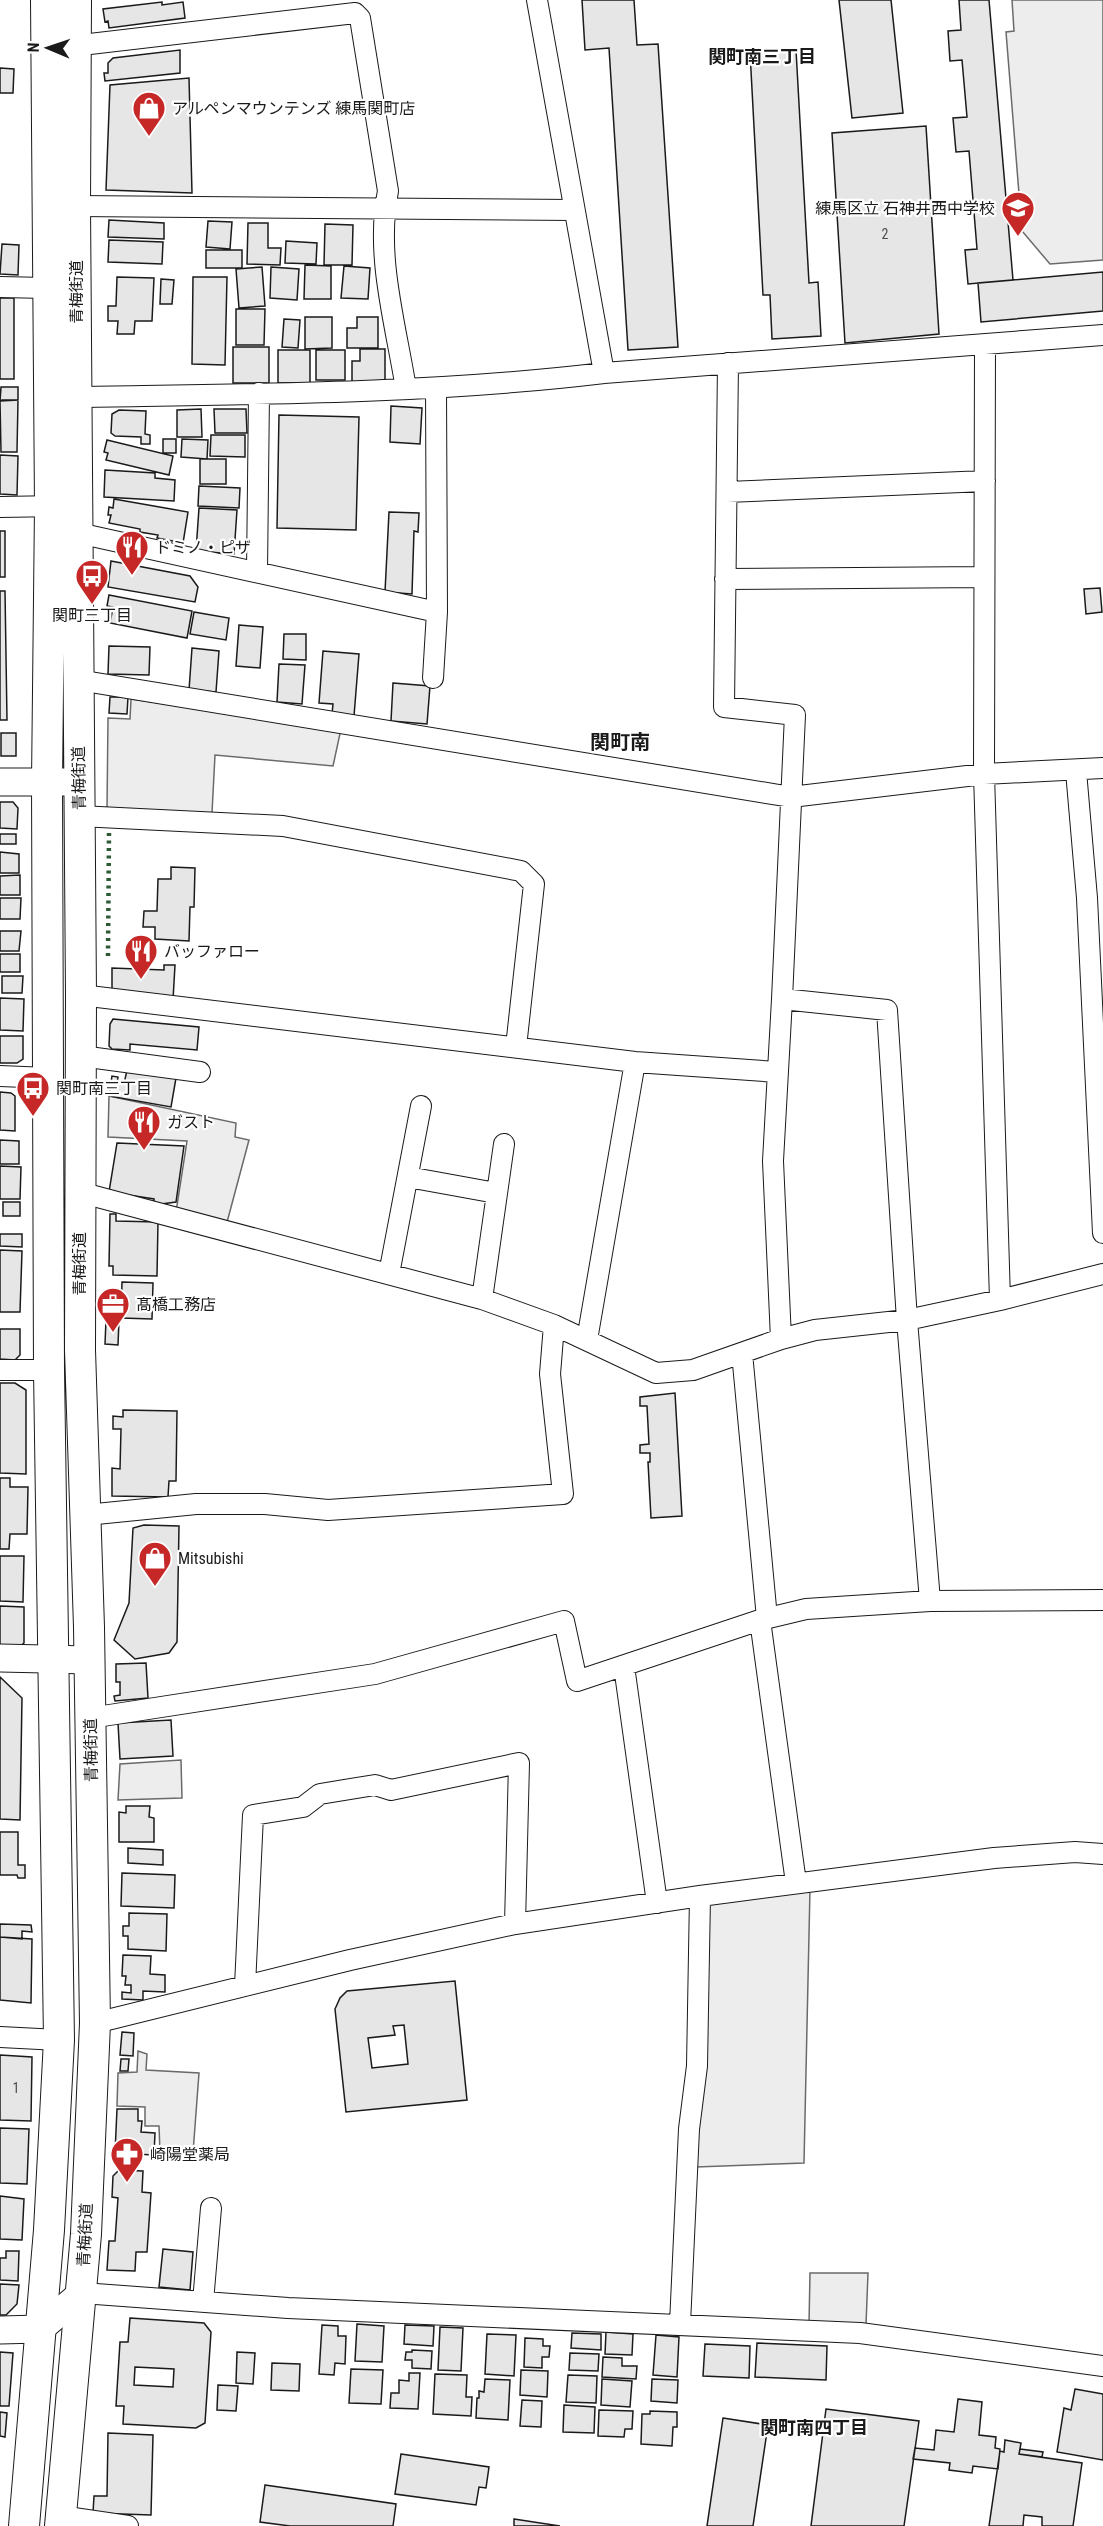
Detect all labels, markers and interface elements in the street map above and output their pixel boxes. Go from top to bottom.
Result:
north arrow [18,18,78,78]
text: N [24,42,43,53]
district label: 関町南三丁目 [708,46,816,67]
shop icon: アルペンマウンテンズ 練馬関町店 [131,90,167,137]
place label: アルペンマウンテンズ 練馬関町店 [172,99,415,118]
school or university icon: 練馬区立 石神井西中学校 [1000,190,1036,237]
place label: 練馬区立 石神井西中学校 [815,199,995,218]
house number: 2 [882,226,889,242]
street label: 青梅街道 [67,260,86,324]
restaurant icon: ドミノ・ピザ [114,529,150,576]
place label: ドミノ・ピザ [155,538,251,557]
bus stop icon: 関町三丁目 [74,558,110,605]
place label: 関町三丁目 [52,606,132,625]
district label: 関町南 [590,730,650,754]
street label: 青梅街道 [69,746,89,810]
restaurant icon: バッファロー [123,933,159,980]
place label: バッファロー [164,942,260,961]
bus stop icon: 関町南三丁目 [15,1070,51,1117]
place label: 関町南三丁目 [56,1079,152,1098]
restaurant icon: ガスト [126,1104,162,1151]
place label: ガスト [167,1113,215,1132]
street label: 青梅街道 [70,1232,89,1296]
office icon: 髙橋工務店 [95,1286,131,1333]
place label: 髙橋工務店 [136,1295,216,1314]
shop icon: Mitsubishi [137,1540,173,1587]
place label: Mitsubishi [178,1549,244,1568]
street label: 青梅街道 [81,1718,101,1782]
house number: 1 [13,2080,19,2096]
pharmacy icon: 崎陽堂薬局 [109,2136,145,2183]
place label: 崎陽堂薬局 [150,2145,230,2164]
street label: 青梅街道 [74,2203,96,2267]
district label: 関町南四丁目 [760,2417,868,2438]

